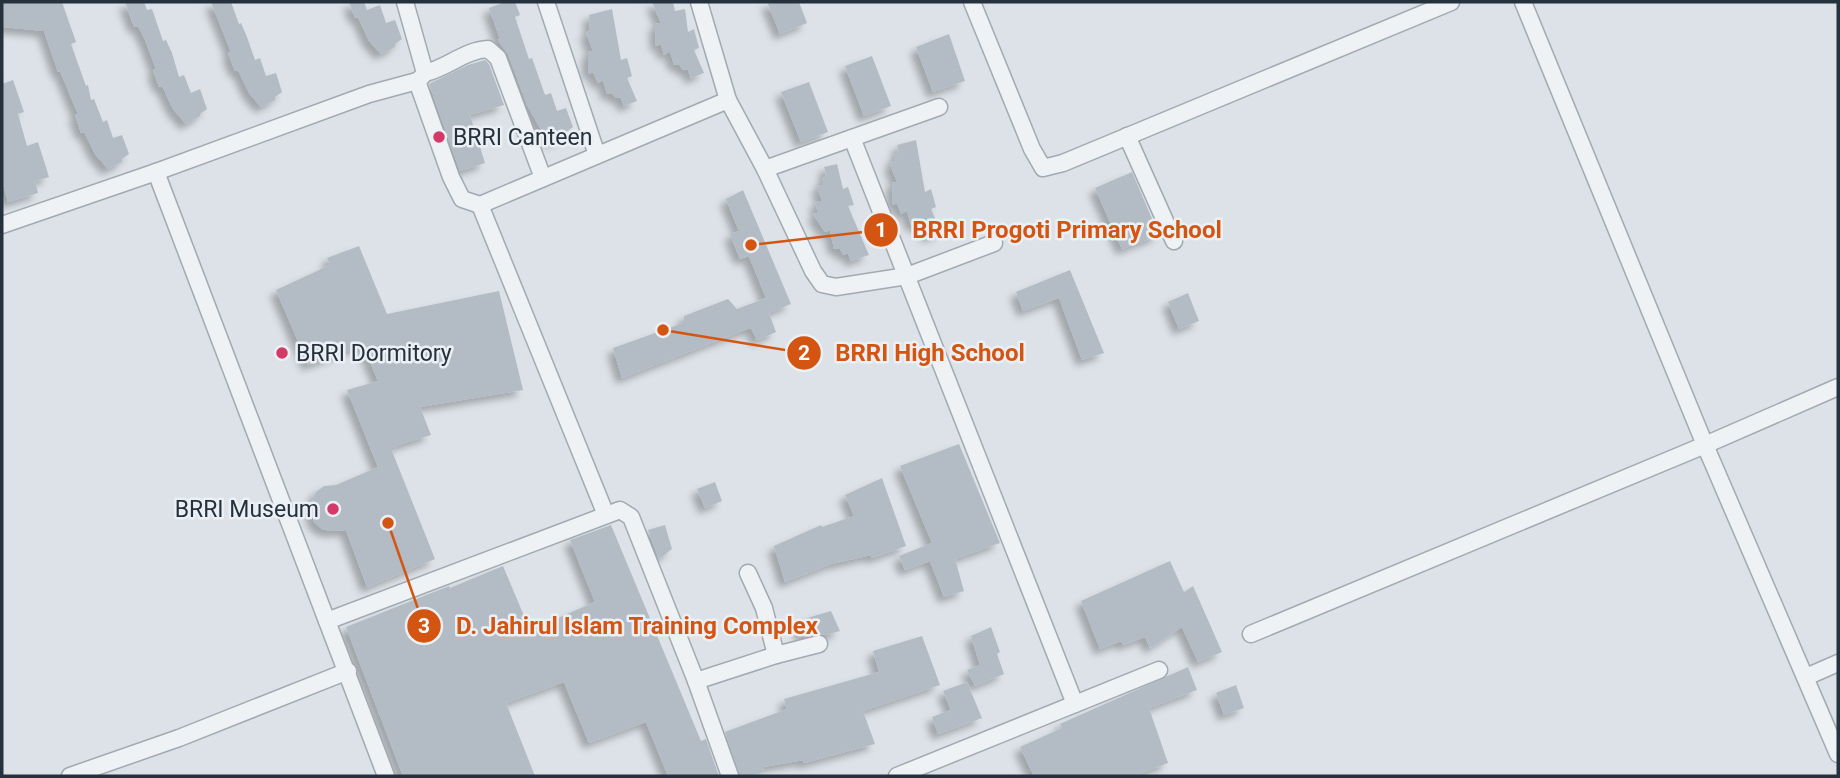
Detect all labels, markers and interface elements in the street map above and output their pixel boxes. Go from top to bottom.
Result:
place label: BRRI Canteen [453,124,592,151]
marker: BRRI Canteen [431,129,447,145]
callout: BRRI Progoti Primary School [864,207,1236,252]
text: BRRI Progoti Primary School [912,216,1222,244]
text: 1 [875,218,887,242]
callout: BRRI High School [786,330,1039,375]
text: BRRI High School [835,339,1025,367]
place label: BRRI Dormitory [296,340,452,367]
text: 2 [798,341,810,365]
marker: BRRI Dormitory [274,345,290,361]
place label: BRRI Museum [175,496,319,523]
marker: BRRI Museum [325,501,341,517]
callout: D. Jahirul Islam Training Complex [406,603,832,648]
text: D. Jahirul Islam Training Complex [456,612,819,640]
text: 3 [418,614,430,638]

